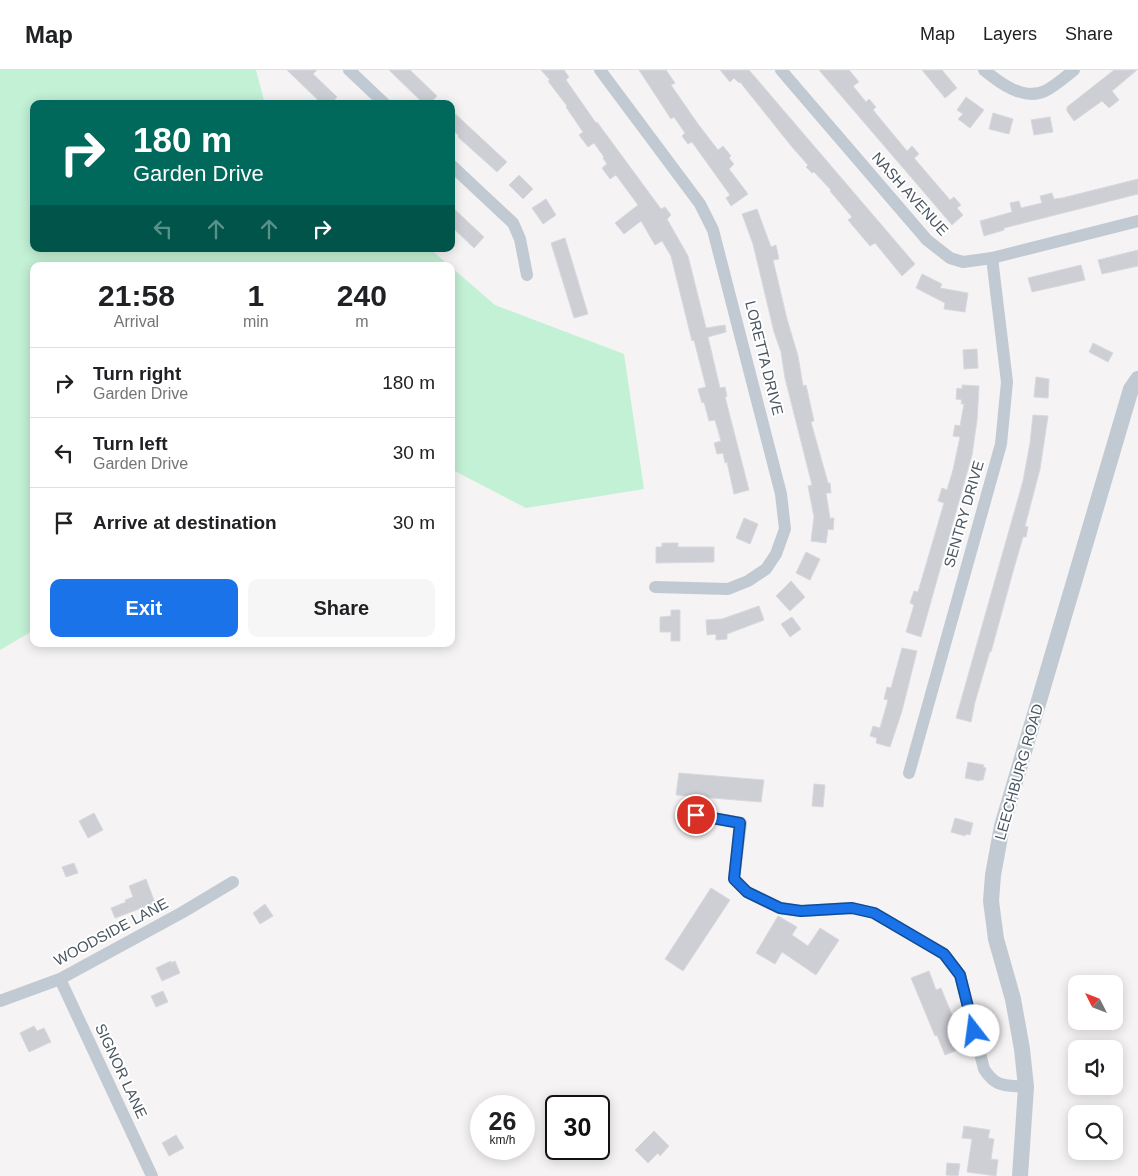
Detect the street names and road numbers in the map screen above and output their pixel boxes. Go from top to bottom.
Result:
street label: NASH AVENUE [869,149,952,239]
street label: LORETTA DRIVE [742,299,787,417]
street label: SENTRY DRIVE [940,458,987,569]
street label: LEECHBURG ROAD [991,702,1046,842]
street label: WOODSIDE LANE [51,894,171,969]
street label: SIGNOR LANE [92,1021,151,1121]

